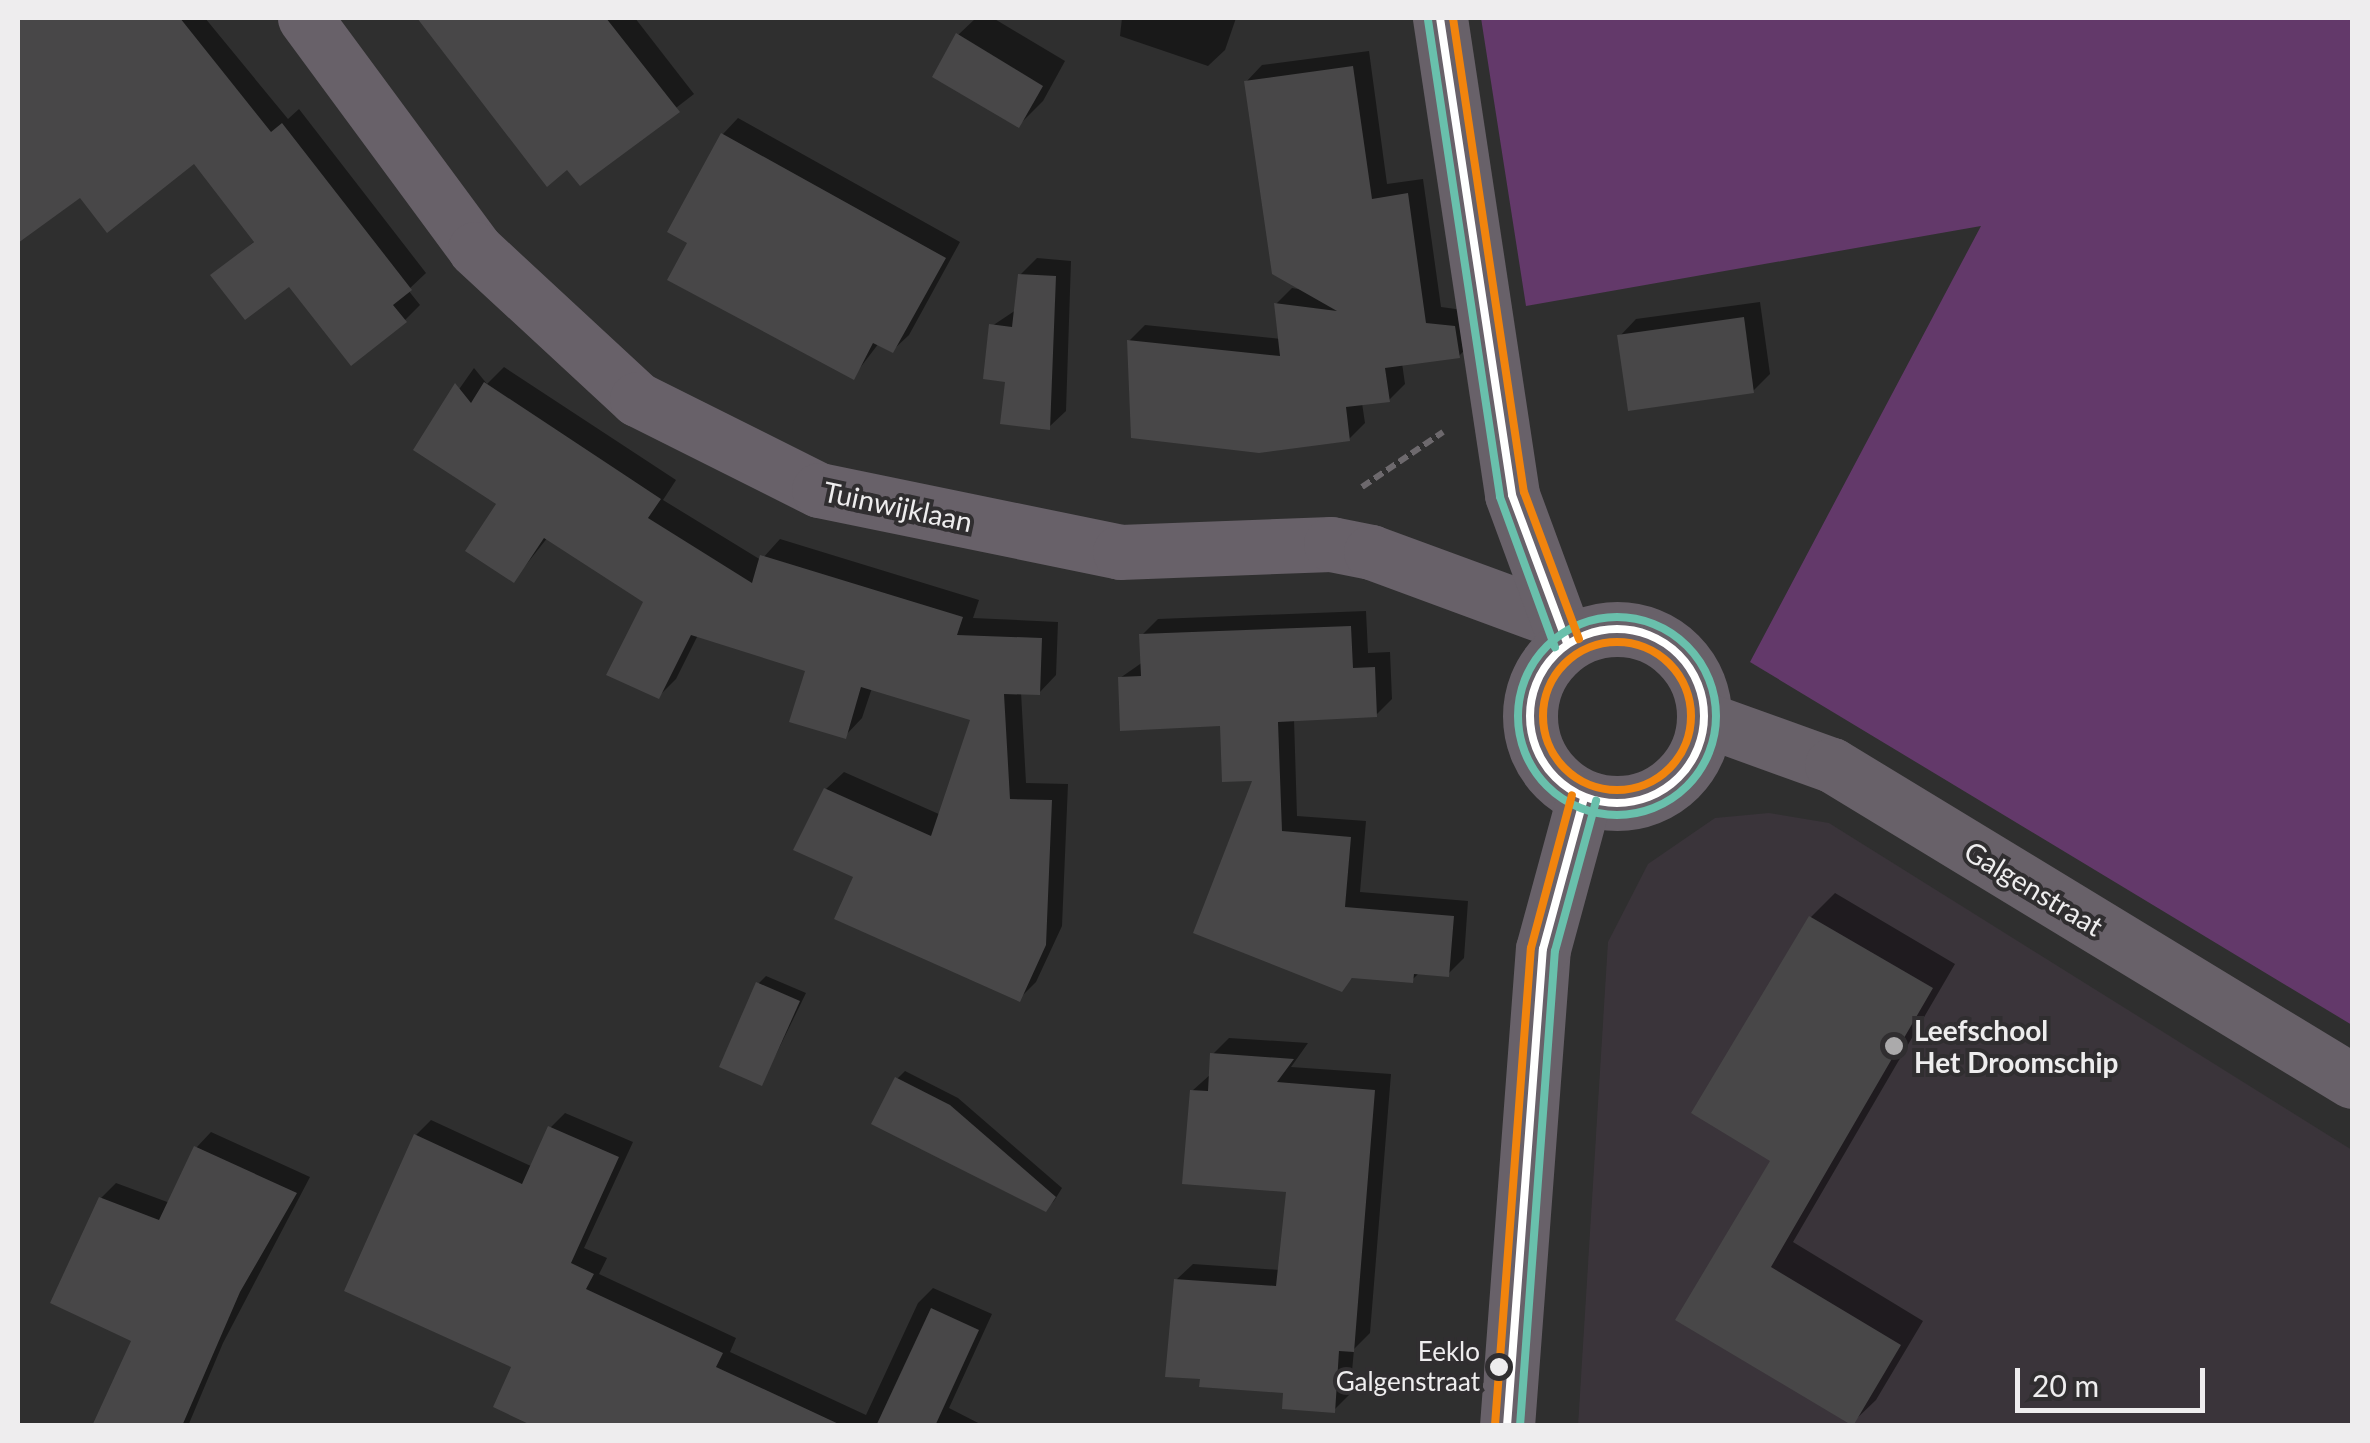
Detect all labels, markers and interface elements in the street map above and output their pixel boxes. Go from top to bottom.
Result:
street label: Tuinwijklaan [821,474,975,538]
street label: Galgenstraat [1959,834,2109,942]
place label: Leefschool Het Droomschip [1914,1013,2118,1079]
marker: Leefschool Het Droomschip [1883,1035,1905,1057]
place label: Eeklo Galgenstraat [1336,1336,1480,1398]
scale bar [2020,1348,2210,1410]
marker: Eeklo Galgenstraat [1489,1357,1509,1377]
text: 20 m [2032,1367,2099,1403]

